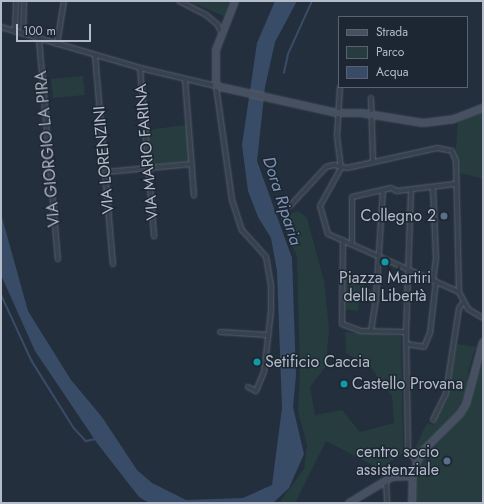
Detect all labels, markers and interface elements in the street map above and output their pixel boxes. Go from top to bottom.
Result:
scale bar [18,16,93,42]
legend [338,16,468,88]
text: 100 m [23,22,56,40]
text: Strada [376,23,408,41]
text: Parco [376,43,404,61]
text: Acqua [376,63,409,81]
street label: VIA GIORGIO LA PIRA [32,70,64,228]
street label: VIA MARIO FARINA [131,83,163,221]
street label: VIA LORENZINI [90,105,118,215]
water label: Dora Riparia [258,154,306,248]
place label: Collegno 2 [361,206,436,226]
marker: Collegno 2 [439,211,449,221]
marker: Piazza Martiri della Libertà [380,257,390,267]
place label: Piazza Martiri della Libertà [339,268,431,306]
place label: Setificio Caccia [265,352,370,372]
marker: Setificio Caccia [252,357,262,367]
place label: Castello Provana [352,374,463,394]
marker: Castello Provana [339,379,349,389]
place label: centro socio assistenziale [356,442,439,480]
marker: centro socio assistenziale [442,456,452,466]

